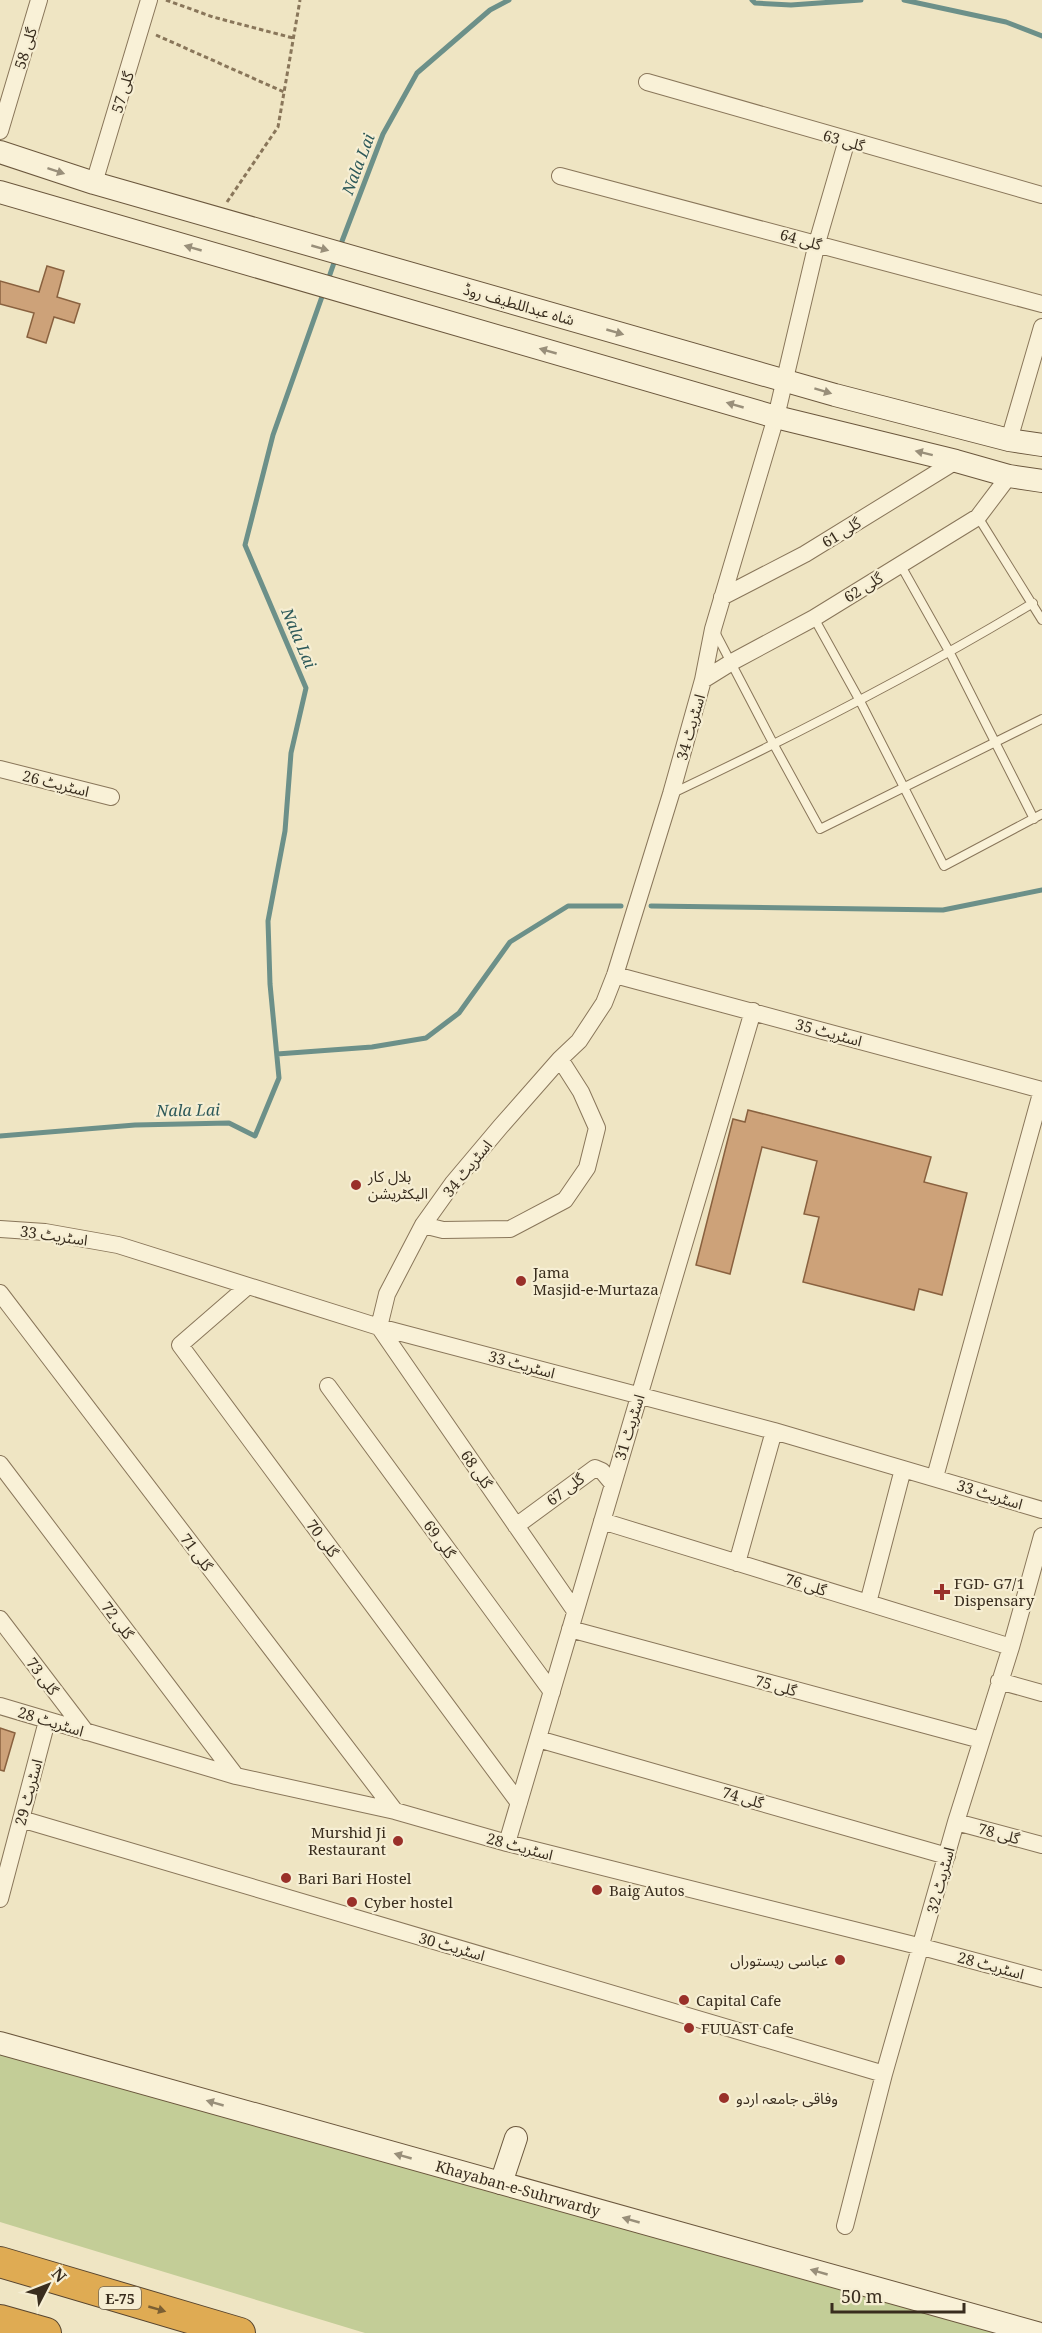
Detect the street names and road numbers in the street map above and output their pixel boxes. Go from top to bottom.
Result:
street label: گلی 58 [9,24,41,71]
street label: گلی 57 [106,68,138,115]
street label: گلی 63 [821,125,868,156]
street label: گلی 64 [778,224,825,254]
street label: شاہ عبداللطیف روڈ [461,279,577,329]
street label: گلی 61 [818,512,865,552]
street label: گلی 62 [840,567,887,607]
street label: اسٹریٹ 34 [671,692,709,762]
street label: اسٹریٹ 26 [21,765,91,801]
street label: اسٹریٹ 35 [794,1014,864,1050]
street label: اسٹریٹ 34 [438,1135,496,1201]
street label: اسٹریٹ 33 [19,1220,89,1250]
street label: اسٹریٹ 33 [487,1346,557,1382]
street label: اسٹریٹ 31 [609,1392,649,1462]
street label: گلی 68 [457,1446,498,1493]
street label: گلی 67 [542,1468,589,1510]
street label: اسٹریٹ 33 [955,1474,1025,1514]
street label: گلی 70 [302,1515,344,1562]
street label: گلی 69 [419,1516,461,1563]
street label: گلی 71 [176,1529,218,1576]
street label: گلی 76 [783,1568,830,1600]
street label: گلی 72 [97,1597,139,1644]
street label: گلی 73 [22,1653,64,1700]
street label: گلی 75 [753,1670,800,1700]
street label: اسٹریٹ 28 [16,1701,86,1741]
street label: اسٹریٹ 29 [10,1757,46,1827]
street label: گلی 74 [720,1782,767,1813]
street label: گلی 78 [976,1818,1023,1848]
street label: اسٹریٹ 28 [485,1828,555,1864]
street label: اسٹریٹ 32 [922,1845,958,1915]
street label: اسٹریٹ 30 [417,1927,487,1965]
street label: اسٹریٹ 28 [956,1947,1026,1983]
street label: Khayaban-e-Suhrwardy [433,2155,603,2221]
road number: E-75 [99,2287,141,2309]

